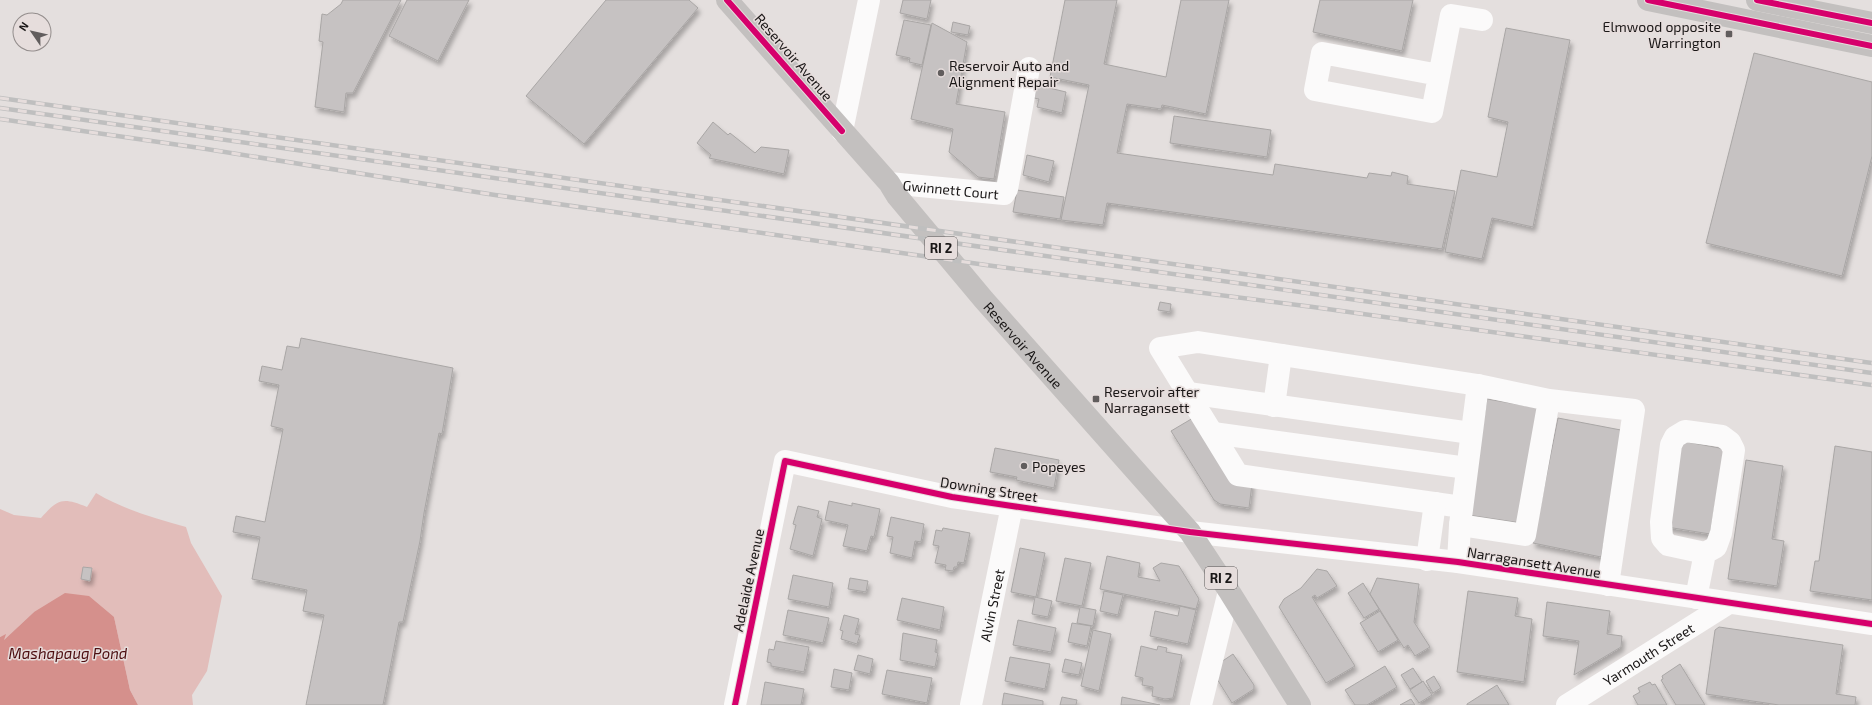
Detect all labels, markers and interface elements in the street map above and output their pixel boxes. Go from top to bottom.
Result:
street label: Reservoir Avenue [751,10,837,104]
north arrow [12,12,52,52]
place label: Elmwood opposite Warrington [1603,18,1721,51]
text: N [16,19,31,33]
marker: Elmwood opposite Warrington [1724,29,1734,39]
place label: Reservoir Auto and Alignment Repair [949,57,1069,90]
marker: Reservoir Auto and Alignment Repair [936,68,946,78]
street label: Gwinnett Court [902,176,999,202]
road number: RI 2 [925,237,957,259]
street label: Reservoir Avenue [981,298,1067,392]
place label: Reservoir after Narragansett [1104,383,1199,416]
marker: Reservoir after Narragansett [1091,394,1101,404]
place label: Popeyes [1032,458,1086,475]
marker: Popeyes [1019,461,1029,471]
street label: Downing Street [939,473,1039,505]
street label: Adelaide Avenue [729,527,767,633]
street label: Narragansett Avenue [1466,543,1602,581]
street label: Alvin Street [976,567,1007,643]
road number: RI 2 [1205,567,1237,589]
street label: Yarmouth Street [1600,619,1697,689]
water label: Mashapaug Pond [9,644,128,662]

